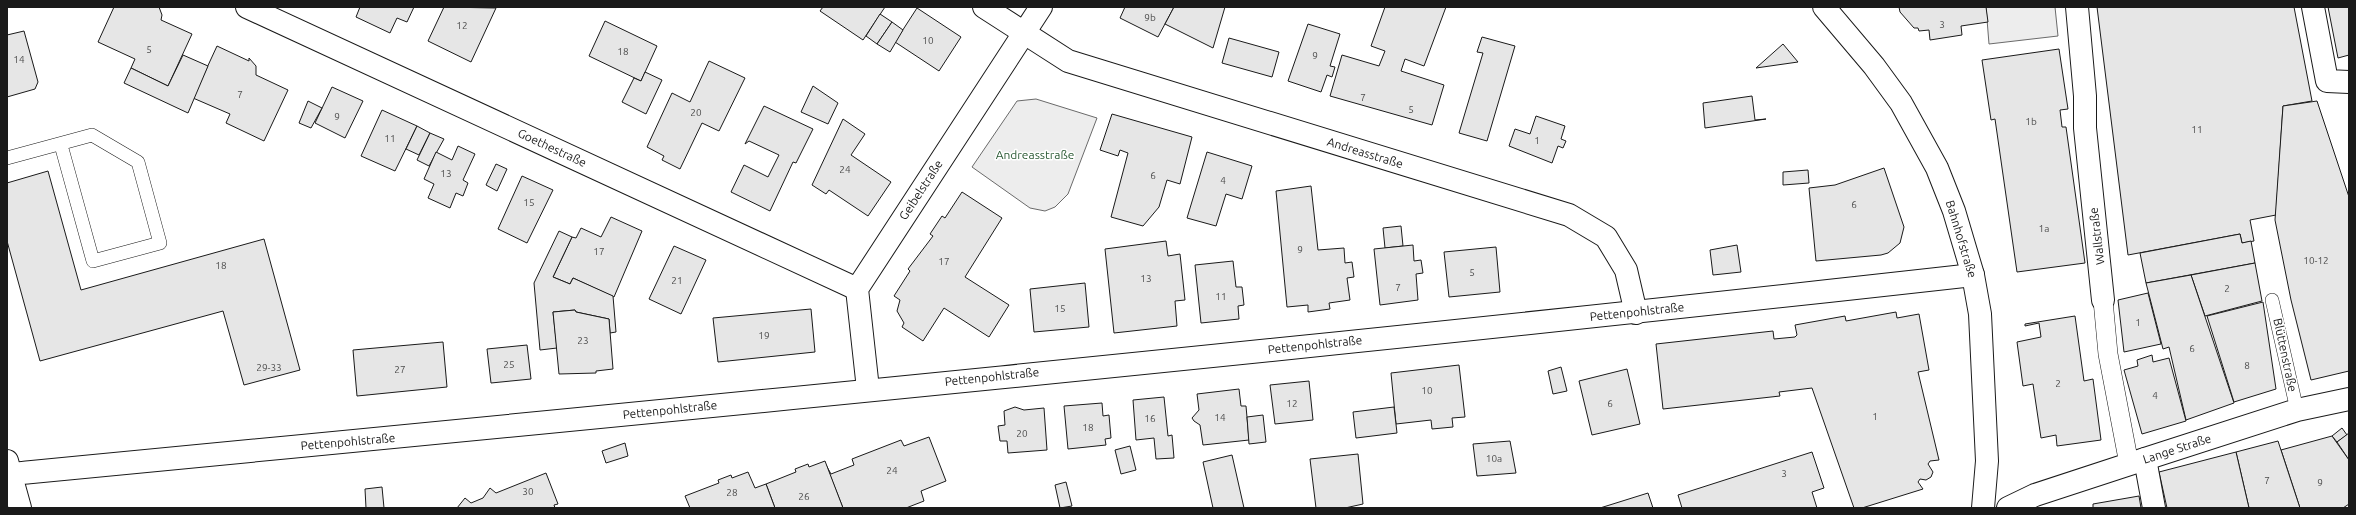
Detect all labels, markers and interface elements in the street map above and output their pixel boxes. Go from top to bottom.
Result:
house number: 9b [1144,12,1156,23]
house number: 3 [1939,19,1945,30]
house number: 12 [456,20,468,31]
house number: 10 [922,35,934,46]
house number: 5 [146,44,152,55]
house number: 18 [617,46,629,57]
house number: 9 [1312,50,1318,61]
house number: 14 [13,54,25,65]
house number: 7 [237,89,243,100]
house number: 7 [1360,92,1366,103]
house number: 5 [1408,104,1414,115]
house number: 20 [690,107,702,118]
house number: 9 [334,111,340,122]
house number: 1b [2025,116,2037,127]
house number: 11 [2191,124,2203,135]
street label: Goethestraße [516,126,589,169]
house number: 11 [384,133,396,144]
street label: Andreasstraße [1326,135,1405,170]
house number: 1 [1534,135,1540,146]
park label: Andreasstraße [996,148,1074,161]
street label: Geibelstraße [896,157,945,222]
house number: 24 [839,164,851,175]
house number: 13 [440,168,452,179]
house number: 6 [1150,170,1156,181]
house number: 4 [1220,175,1226,186]
house number: 15 [523,197,535,208]
street label: Bahnhofstraße [1944,198,1979,279]
house number: 6 [1851,199,1857,210]
street label: Wallstraße [2087,207,2106,266]
house number: 1a [2039,223,2049,234]
house number: 9 [1297,244,1303,255]
house number: 17 [593,246,605,257]
house number: 10-12 [2303,255,2329,266]
house number: 17 [938,256,950,267]
house number: 18 [215,260,227,271]
house number: 5 [1469,267,1475,278]
house number: 13 [1140,273,1152,284]
house number: 21 [671,275,683,286]
house number: 7 [1395,282,1401,293]
house number: 2 [2224,283,2230,294]
house number: 11 [1215,291,1227,302]
street label: Pettenpohlstraße [1589,300,1685,323]
house number: 15 [1054,303,1066,314]
house number: 1 [2135,317,2141,328]
street label: Blüttenstraße [2271,317,2300,393]
house number: 19 [758,330,770,341]
street label: Pettenpohlstraße [1267,333,1363,356]
house number: 23 [577,335,589,346]
house number: 6 [2189,343,2195,354]
house number: 25 [503,359,515,370]
house number: 8 [2244,360,2250,371]
house number: 29-33 [256,362,282,373]
house number: 27 [394,364,406,375]
street label: Pettenpohlstraße [944,365,1040,388]
house number: 2 [2055,378,2061,389]
house number: 10 [1421,385,1433,396]
house number: 4 [2152,390,2158,401]
street label: Pettenpohlstraße [622,398,718,421]
house number: 12 [1286,398,1298,409]
house number: 6 [1607,398,1613,409]
house number: 1 [1872,411,1878,422]
house number: 14 [1214,412,1226,423]
house number: 16 [1144,413,1156,424]
house number: 18 [1082,422,1094,433]
house number: 20 [1016,428,1028,439]
street label: Pettenpohlstraße [300,431,396,452]
street label: Lange Straße [2141,431,2213,466]
house number: 10a [1486,453,1502,464]
house number: 24 [886,465,898,476]
house number: 3 [1781,468,1787,479]
house number: 7 [2264,475,2270,486]
house number: 9 [2317,477,2323,488]
house number: 30 [522,486,534,497]
house number: 28 [726,487,738,498]
house number: 26 [798,491,810,502]

